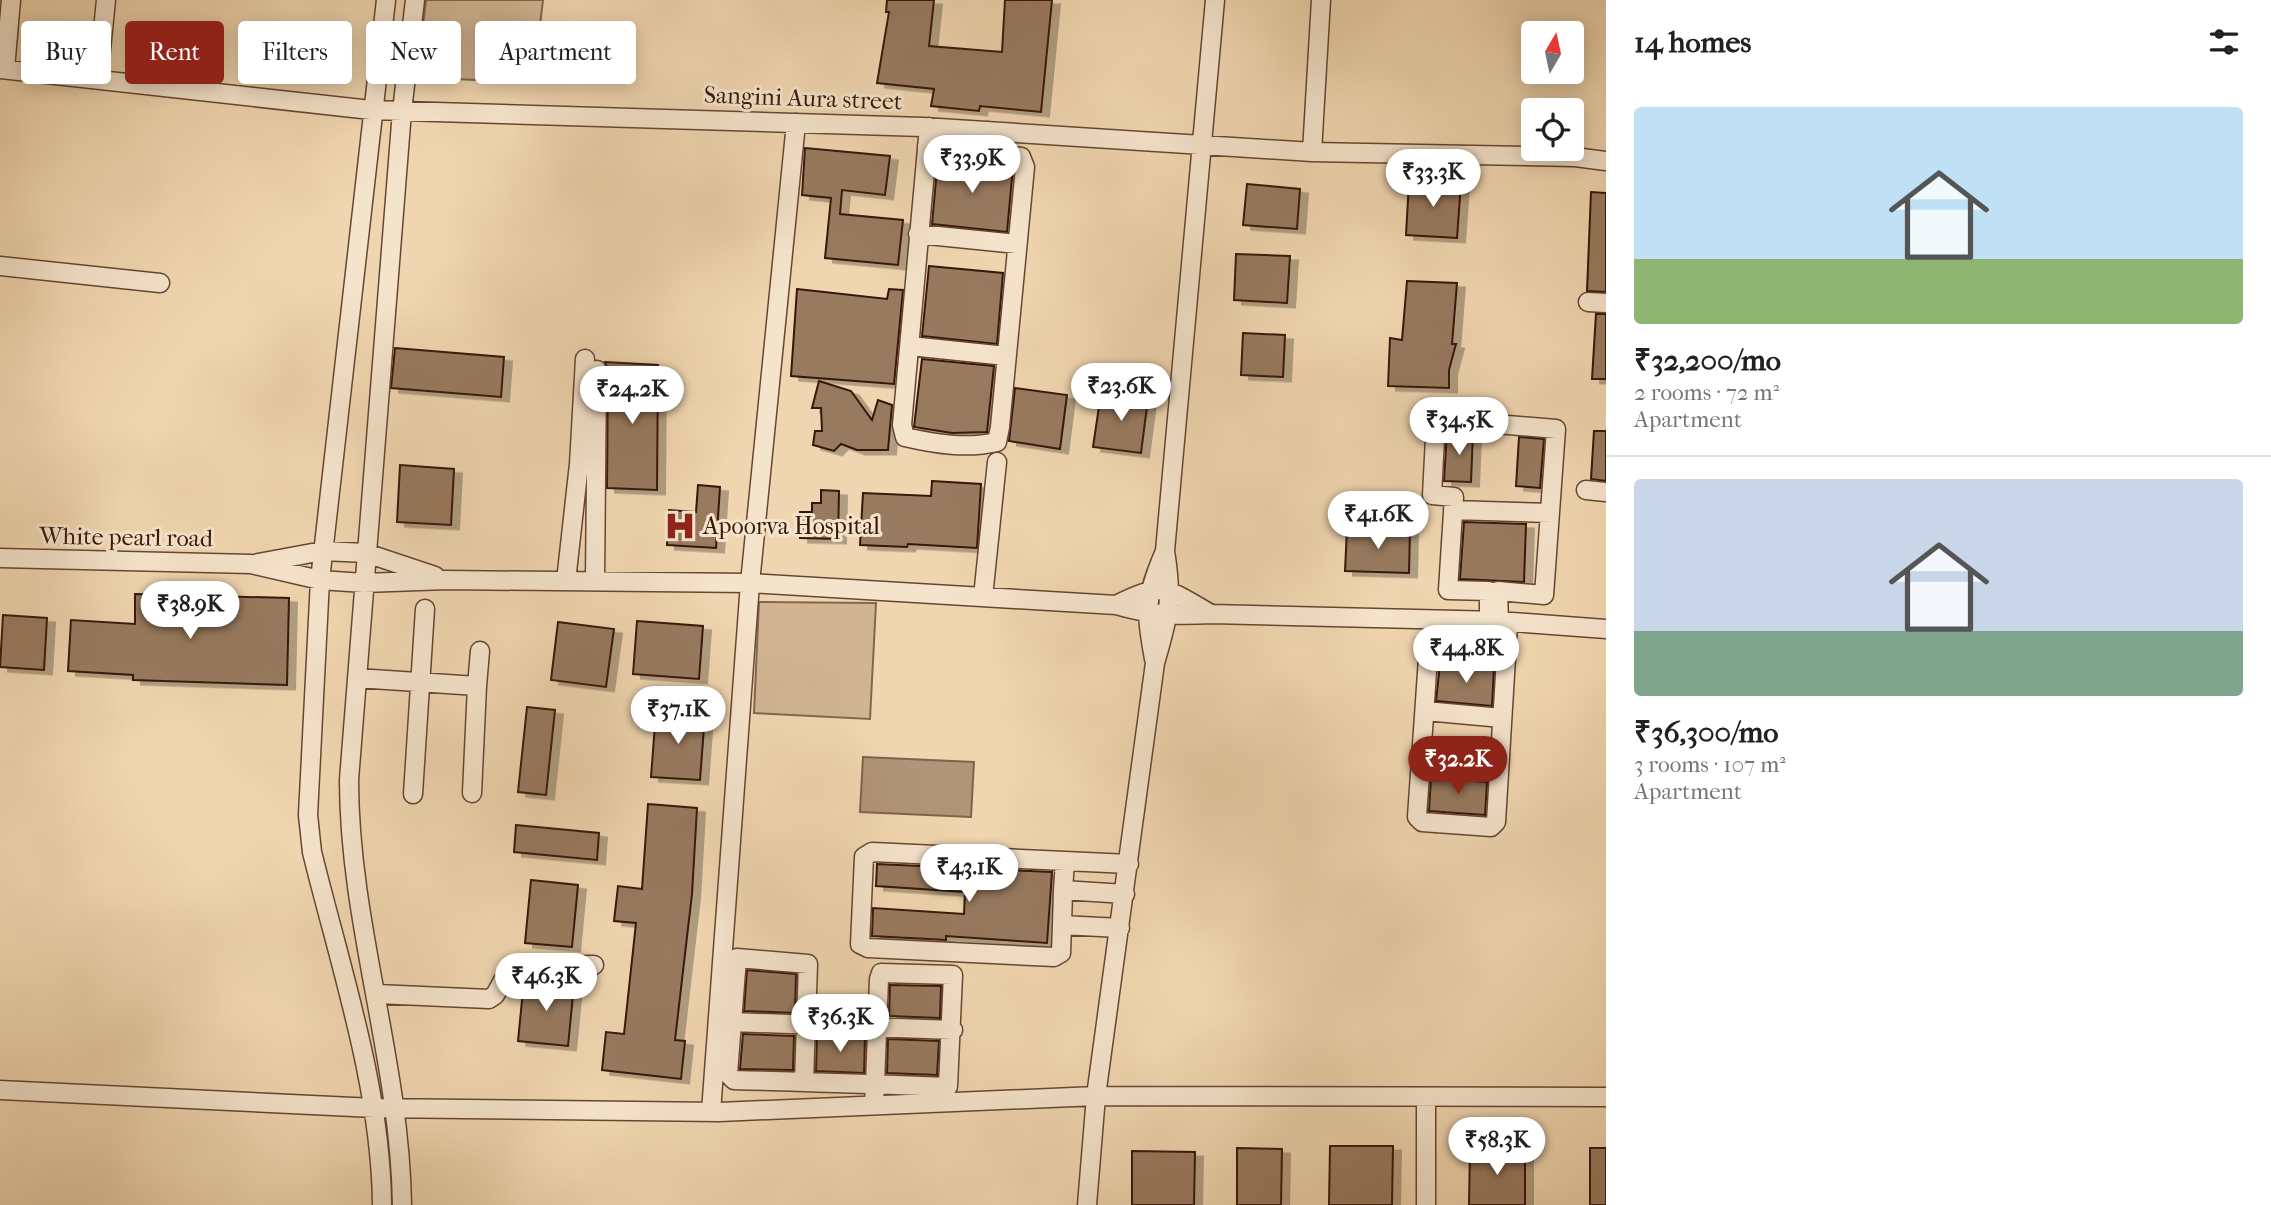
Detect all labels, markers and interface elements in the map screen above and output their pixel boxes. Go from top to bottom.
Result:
chip: Buy [21,21,111,84]
chip: Rent [125,21,224,84]
chip: Filters [238,21,352,84]
chip: New [366,21,461,84]
chip: Apartment [475,21,636,84]
north arrow [1521,21,1584,84]
map controls [1521,21,1584,161]
icon: filters [2205,23,2243,61]
text: 14 homes [1634,25,1751,60]
street label: Sangini Aura street [703,81,903,115]
button: locate [1521,98,1584,161]
pin: ₹33.9K [915,136,1029,195]
text: ₹33.9K [940,144,1004,171]
pin: ₹33.3K [1376,150,1490,209]
icon: home [1876,152,2002,278]
text: ₹33.3K [1402,158,1464,185]
text: ₹32,200/mo [1634,343,1781,378]
pin: ₹23.6K [1064,364,1178,423]
pin: ₹24.2K [575,366,689,426]
text: ₹23.6K [1087,372,1155,399]
text: ₹24.2K [596,375,668,402]
text: 2 rooms · 72 m² [1634,379,1779,406]
pin: ₹34.5K [1402,398,1516,457]
text: ₹34.5K [1426,406,1492,433]
text: Apartment [1634,406,1742,433]
pin: ₹41.6K [1321,491,1435,551]
text: ₹41.6K [1344,500,1412,527]
hospital icon: Apoorva Hospital [663,509,697,543]
place label: Apoorva Hospital [702,512,880,540]
street label: White pearl road [38,521,214,553]
icon: home [1876,524,2002,650]
pin: ₹38.9K [133,582,247,641]
text: ₹38.9K [156,590,224,617]
pin: ₹44.8K [1409,626,1523,685]
text: ₹44.8K [1429,634,1503,661]
pin: ₹37.1K [621,686,735,746]
text: ₹37.1K [647,695,709,722]
text: ₹36,300/mo [1634,715,1779,750]
pin: ₹32.2K [1401,736,1515,796]
text: ₹32.2K [1424,745,1492,772]
text: 3 rooms · 107 m² [1634,751,1786,778]
text: Apartment [1634,778,1742,805]
pin: ₹43.1K [912,844,1026,904]
text: ₹43.1K [936,853,1002,880]
pin: ₹46.3K [489,954,603,1013]
text: ₹46.3K [511,962,581,989]
pin: ₹36.3K [783,995,897,1054]
text: ₹36.3K [807,1003,873,1030]
pin: ₹58.3K [1440,1118,1554,1177]
text: ₹58.3K [1464,1126,1530,1153]

